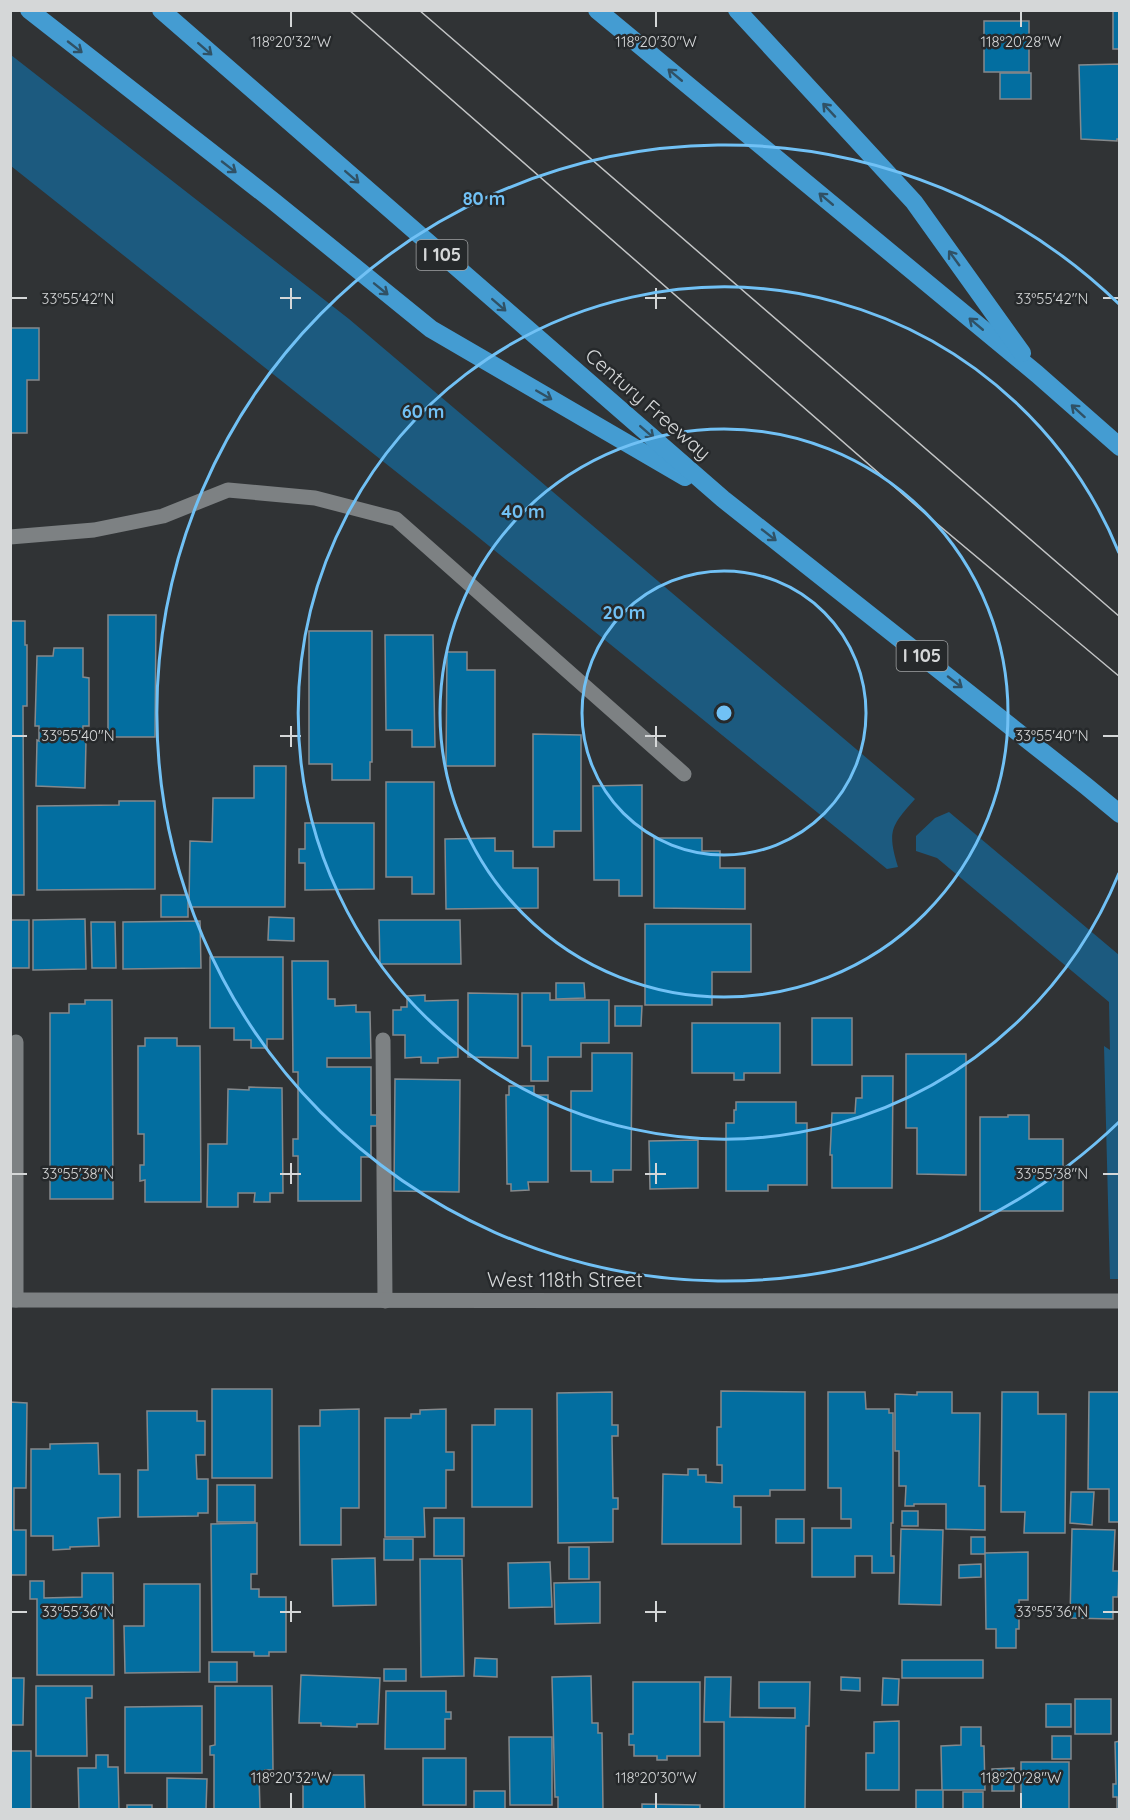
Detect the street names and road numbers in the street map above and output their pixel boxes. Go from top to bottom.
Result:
road number: I 105 [416,240,468,270]
street label: Century Freeway [580,342,716,465]
road number: I 105 [896,641,948,671]
street label: West 118th Street [487,1267,643,1292]

